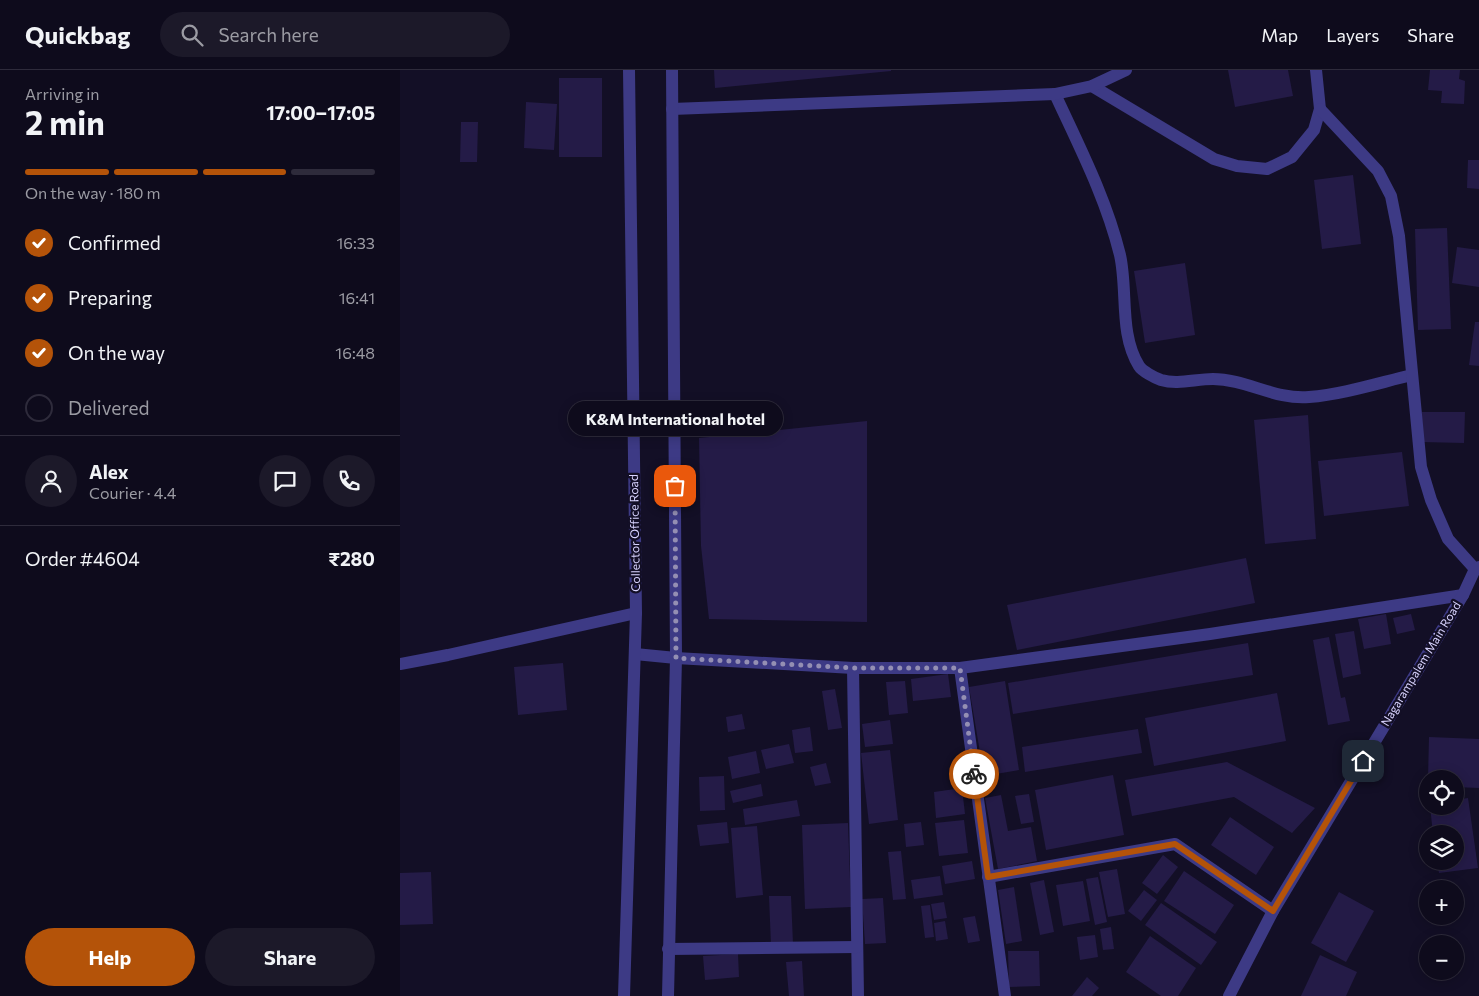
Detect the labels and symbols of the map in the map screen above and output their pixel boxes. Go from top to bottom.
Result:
callout: K&M International hotel [568,401,782,436]
pin [654,465,696,507]
street label: Collector Office Road [626,474,642,592]
street label: Nagarampalem Main Road [1377,599,1463,728]
pin [1342,740,1384,782]
courier [949,749,999,799]

